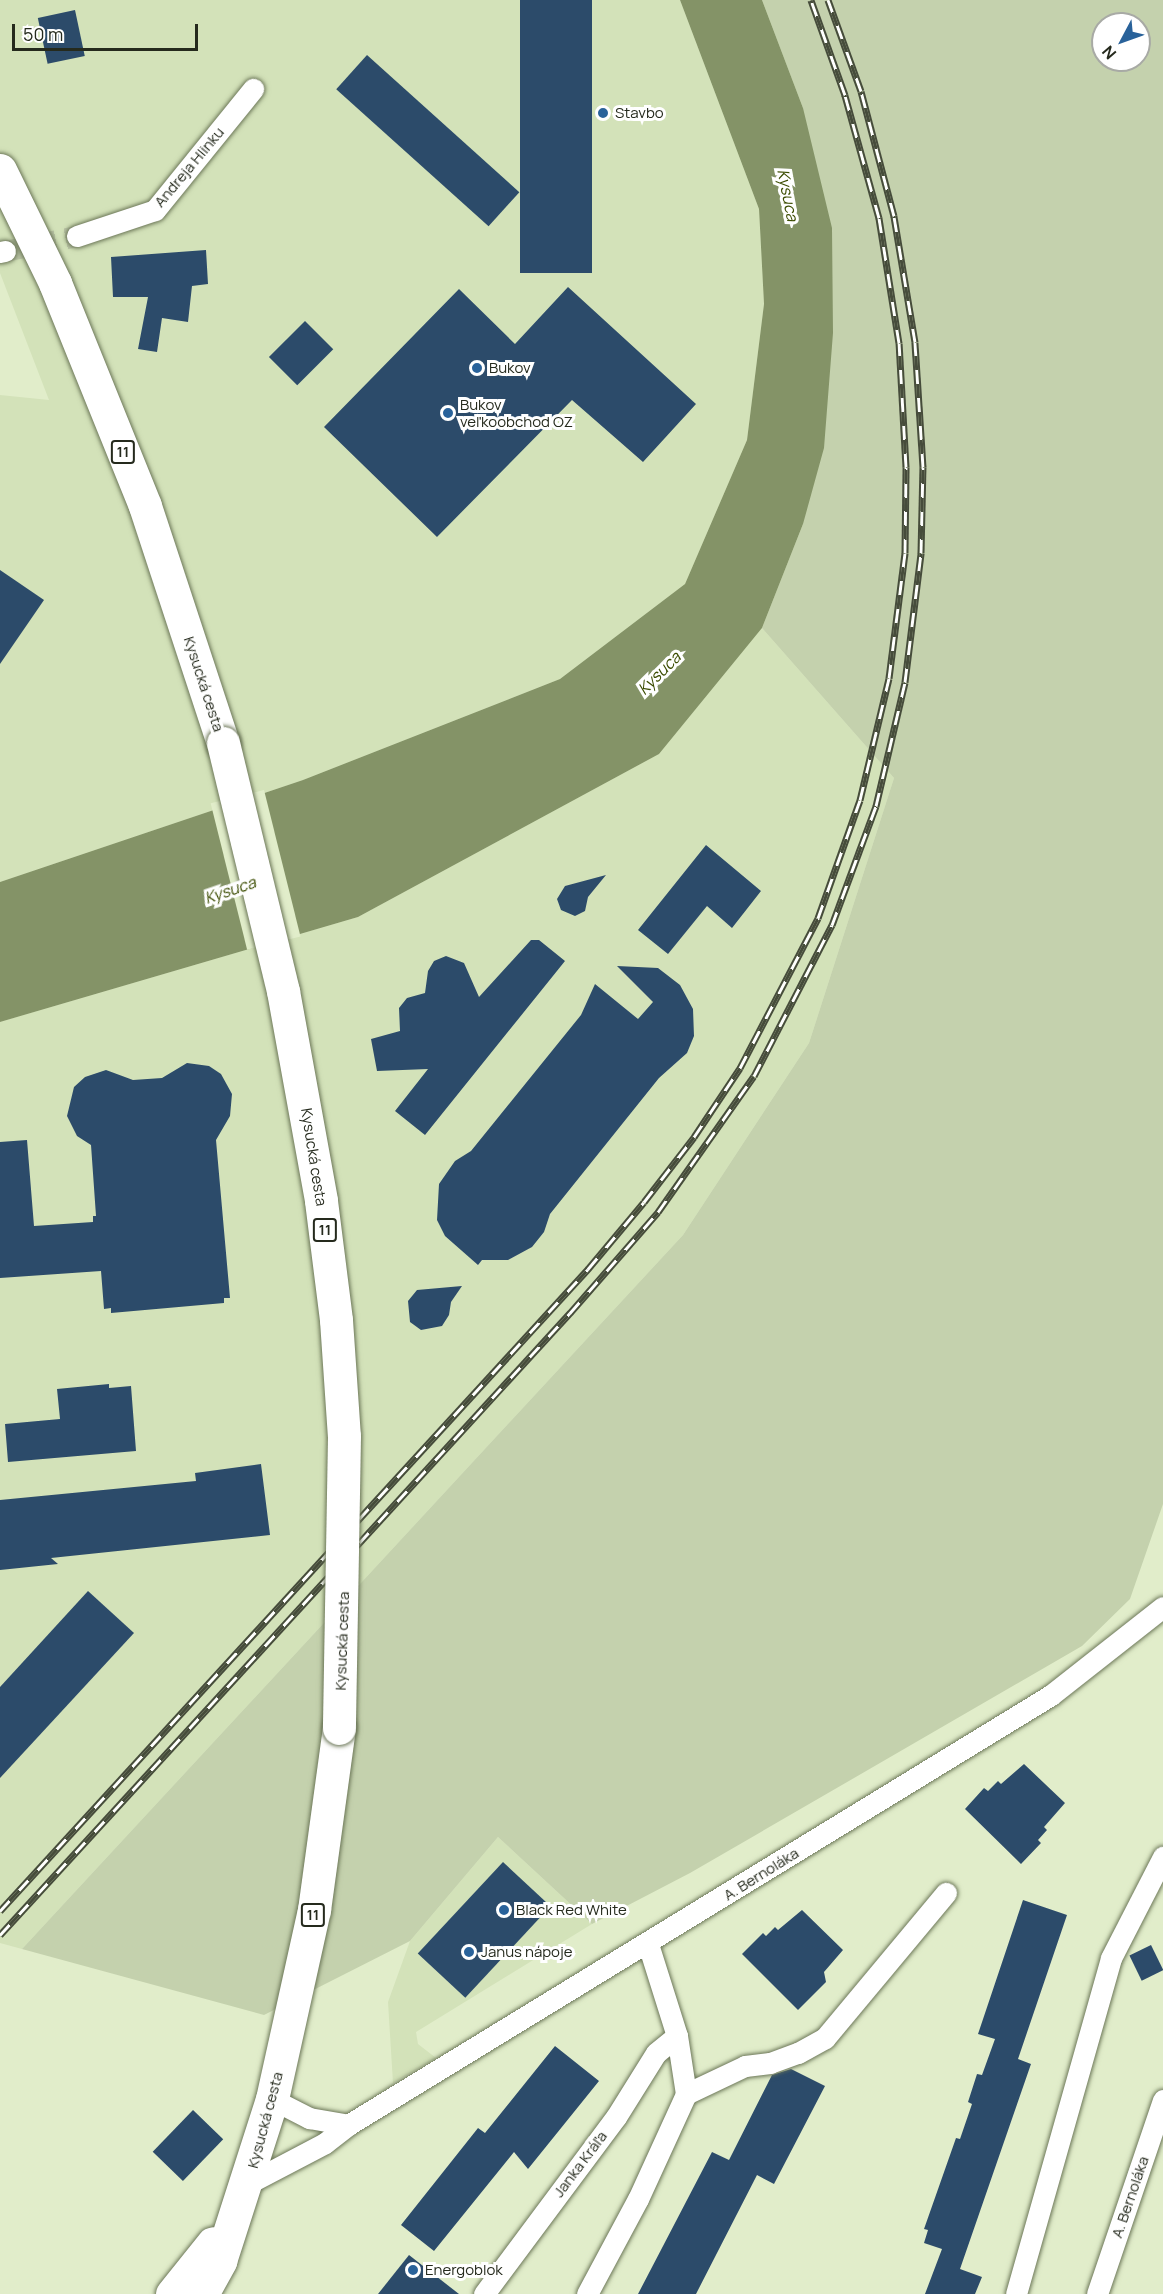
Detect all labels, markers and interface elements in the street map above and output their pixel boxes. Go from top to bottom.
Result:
scale bar [15,12,201,50]
north arrow [1091,12,1151,72]
text: 50 m [23,22,63,46]
text: N [1097,41,1121,64]
place label: Stavbo [615,104,664,122]
marker: Stavbo [596,106,610,120]
street label: Andreja Hlinku [150,123,228,211]
water label: Kysuca [774,167,802,223]
place label: Bukov [489,359,531,377]
marker: Bukov [470,361,484,375]
place label: Bukov veľkoobchod OZ [460,395,573,430]
marker: Bukov veľkoobchod OZ [441,406,455,420]
road number: 11 [110,441,136,463]
street label: Kysucká cesta [180,634,228,734]
water label: Kysuca [634,648,684,698]
water label: Kysuca [202,872,258,908]
street label: Kysucká cesta [297,1107,331,1207]
road number: 11 [312,1219,338,1241]
street label: Kysucká cesta [331,1591,353,1691]
street label: A. Bernoláka [720,1844,802,1904]
place label: Black Red White [516,1901,627,1919]
marker: Black Red White [497,1903,511,1917]
road number: 11 [300,1904,326,1926]
place label: Janus nápoje [481,1943,572,1961]
marker: Janus nápoje [462,1945,476,1959]
street label: Kysucká cesta [243,2070,287,2170]
street label: Janka Kráľa [549,2127,611,2201]
street label: A. Bernoláka [1108,2154,1152,2240]
place label: Energoblok [425,2261,503,2279]
marker: Energoblok [406,2263,420,2277]

